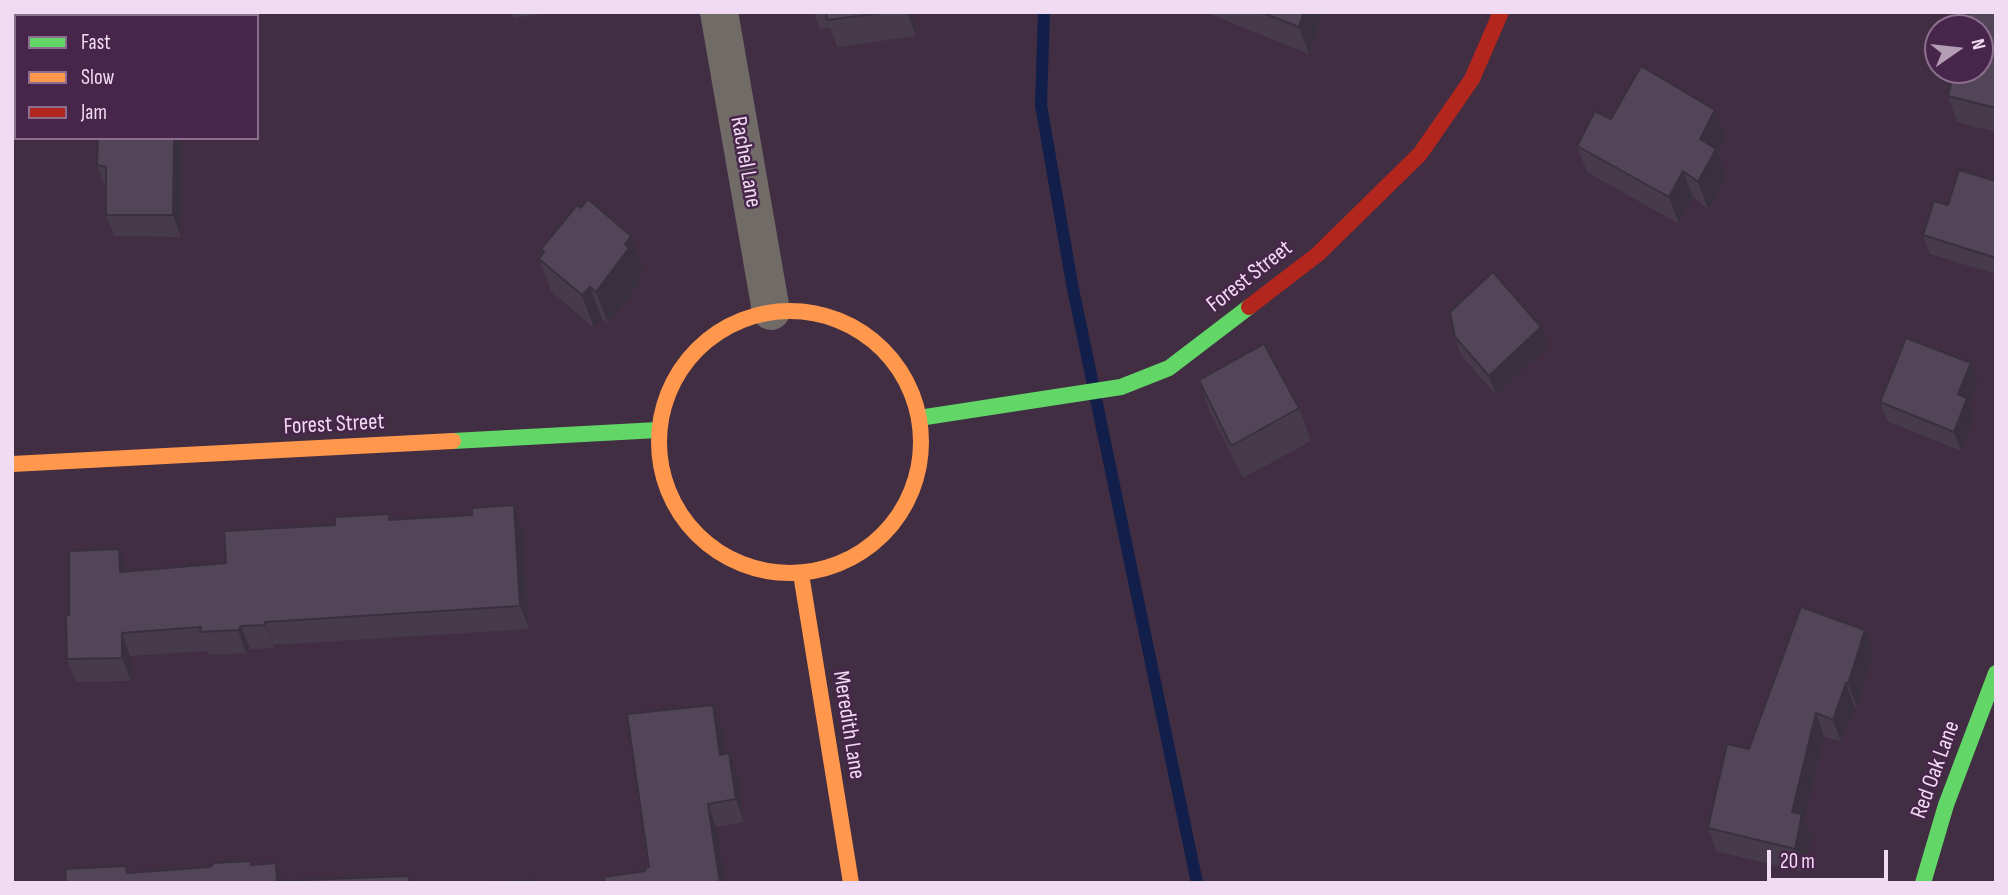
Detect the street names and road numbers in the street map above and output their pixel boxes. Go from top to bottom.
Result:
street label: Rachel Lane [723,114,767,210]
street label: Forest Street [1202,235,1298,319]
street label: Forest Street [283,409,385,441]
street label: Meredith Lane [826,669,870,781]
street label: Red Oak Lane [1906,717,1966,823]

